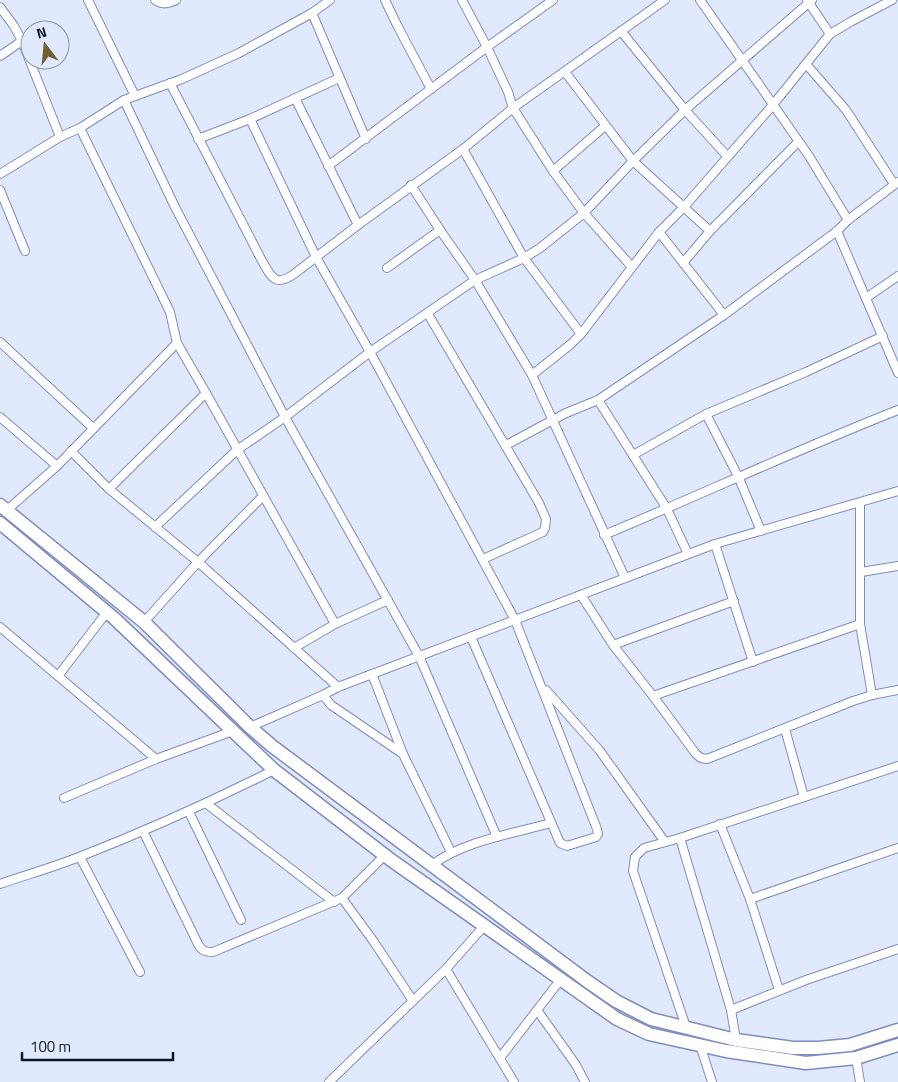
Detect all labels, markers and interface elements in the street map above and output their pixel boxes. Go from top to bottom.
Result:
north arrow [20,20,70,70]
text: N [34,21,49,43]
scale bar [22,1030,174,1062]
text: 100 m [30,1035,71,1058]

